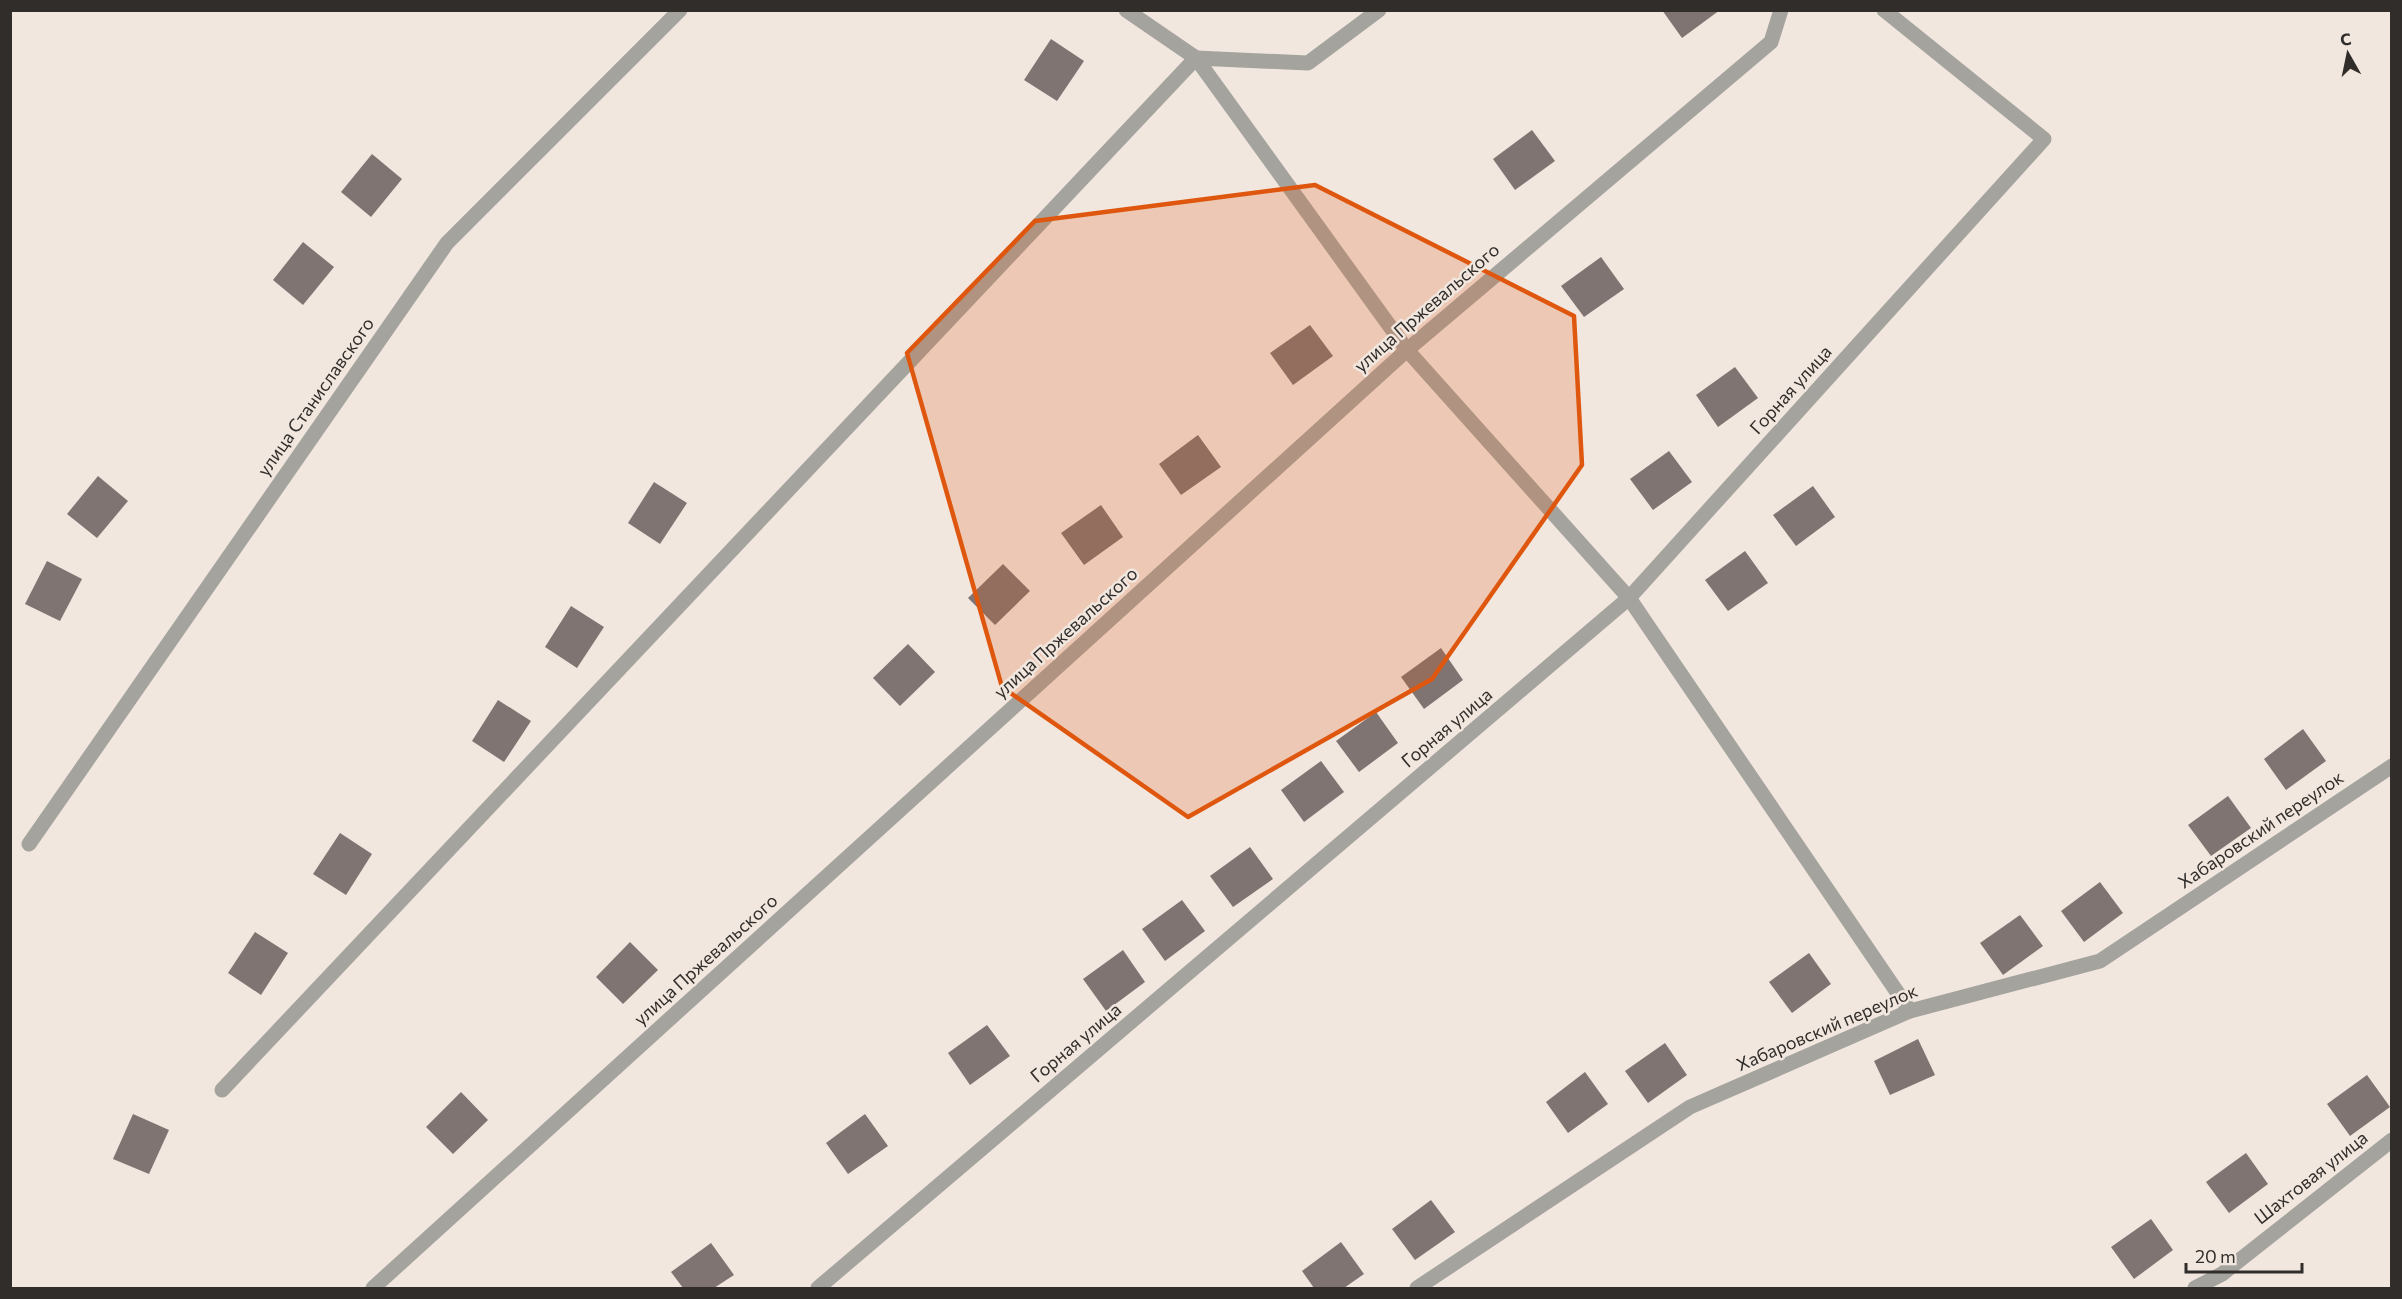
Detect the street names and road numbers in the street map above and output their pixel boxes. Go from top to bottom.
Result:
street label: улица Пржевальского [1349,238,1504,376]
street label: улица Станиславского [252,313,378,480]
street label: Горная улица [1745,340,1836,438]
street label: улица Пржевальского [989,562,1142,703]
street label: Горная улица [1396,683,1496,772]
street label: Хабаровский переулок [2174,766,2347,893]
street label: улица Пржевальского [629,889,782,1030]
street label: Хабаровский переулок [1733,979,1921,1075]
street label: Горная улица [1025,998,1125,1087]
street label: Шахтовая улица [2249,1126,2371,1228]

